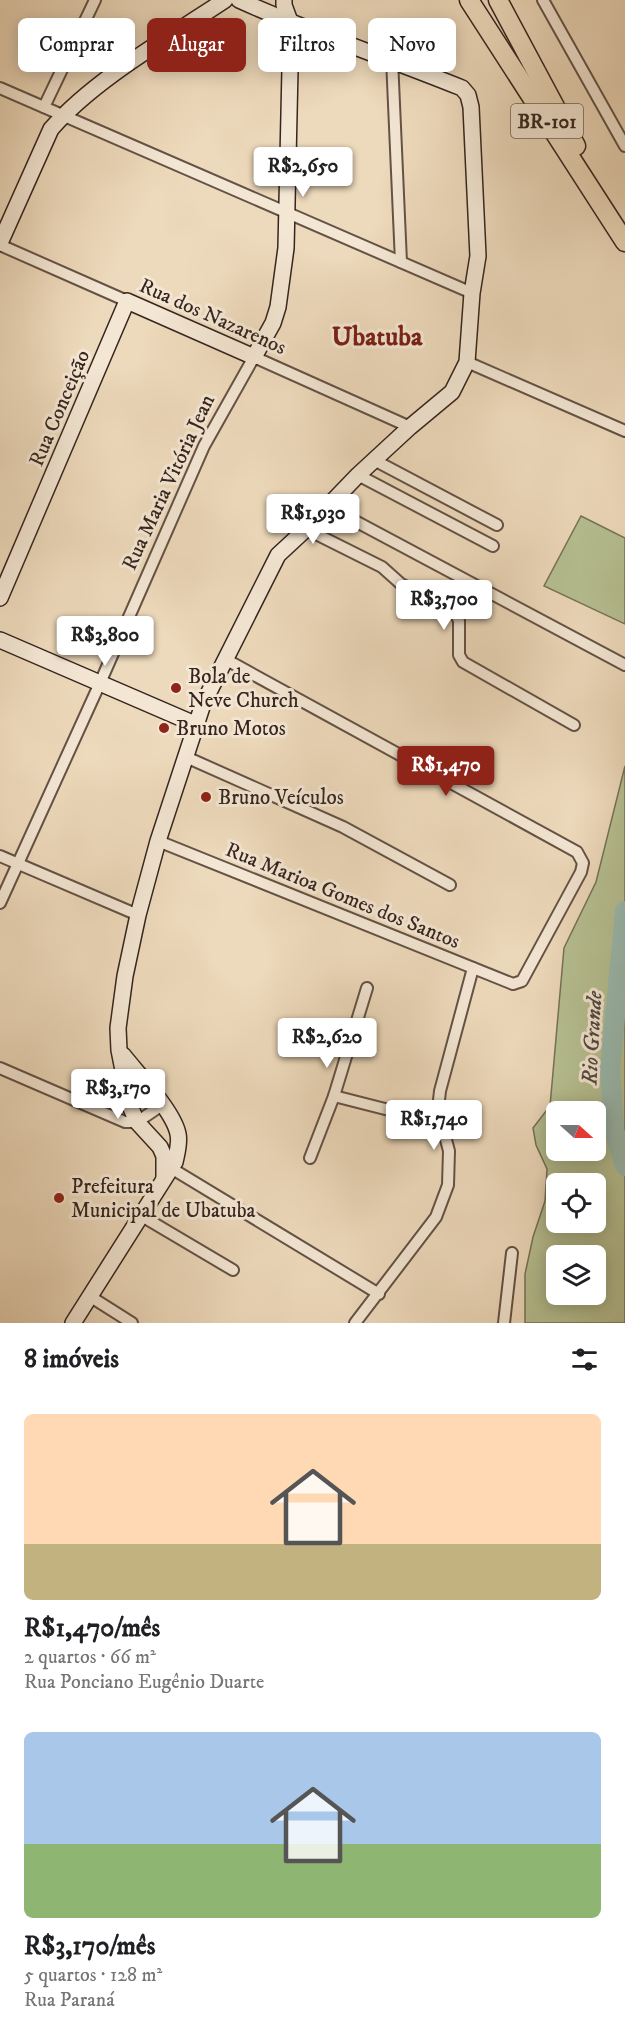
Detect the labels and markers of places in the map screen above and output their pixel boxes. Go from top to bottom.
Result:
pin: R$2,650 [248,147,358,198]
pin: R$1,930 [258,494,368,545]
pin: R$3,700 [389,580,499,631]
pin: R$3,800 [50,616,160,667]
place label: Bola de Neve Church [188,664,299,714]
marker: Bola de Neve Church [169,681,183,695]
place label: Bruno Motos [176,716,286,742]
marker: Bruno Motos [157,721,171,735]
pin: R$1,470 [391,746,501,797]
place label: Bruno Veículos [218,785,344,811]
marker: Bruno Veículos [199,790,213,804]
pin: R$2,620 [272,1018,382,1069]
pin: R$3,170 [63,1069,173,1120]
pin: R$1,740 [379,1100,489,1151]
place label: Prefeitura Municipal de Ubatuba [71,1174,256,1224]
marker: Prefeitura Municipal de Ubatuba [52,1191,66,1205]

